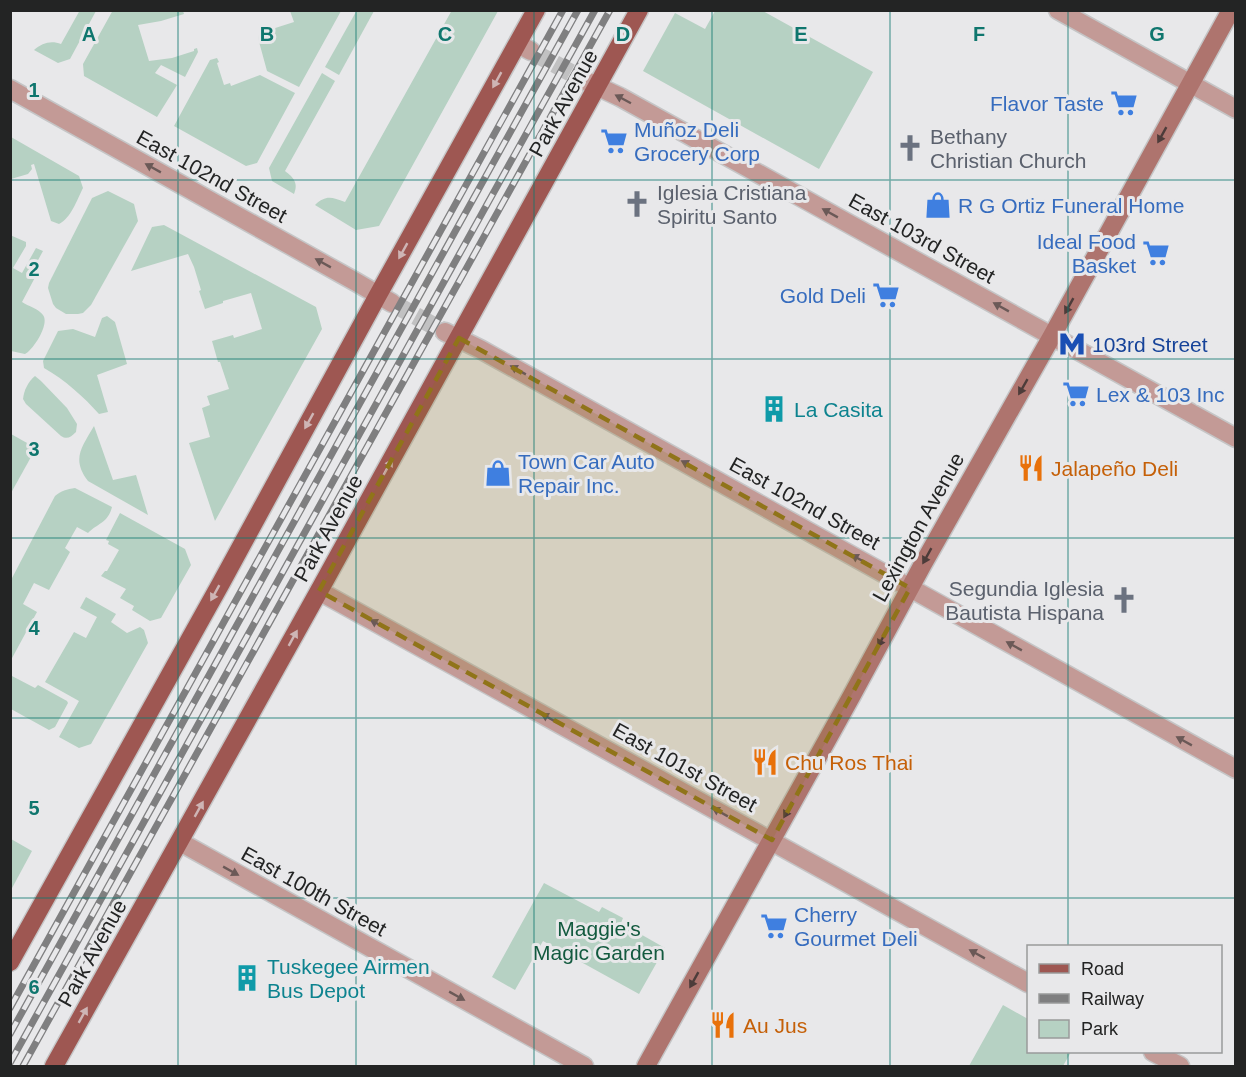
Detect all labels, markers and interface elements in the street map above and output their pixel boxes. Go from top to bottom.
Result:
text: A [82,23,96,45]
text: B [260,23,274,45]
text: C [438,23,452,45]
text: D [616,23,630,45]
text: E [794,23,808,45]
text: F [973,23,985,45]
text: G [1149,23,1165,45]
street label: Park Avenue [524,46,602,160]
one-way arrow [492,72,502,89]
text: 1 [28,79,40,101]
supermarket icon: Flavor Taste [1109,88,1139,118]
place label: Flavor Taste [990,92,1104,115]
one-way arrow [614,94,631,104]
place label: Muñoz Deli Grocery Corp [634,118,760,165]
street label: East 102nd Street [133,125,291,227]
place label: Bethany Christian Church [930,125,1086,172]
supermarket icon: Muñoz Deli Grocery Corp [599,126,629,156]
one-way arrow [1157,127,1167,144]
church icon: Bethany Christian Church [895,133,925,163]
one-way arrow [144,163,161,173]
place label: Iglesia Cristiana Spiritu Santo [657,181,807,228]
street label: East 103rd Street [845,188,999,288]
church icon: Iglesia Cristiana Spiritu Santo [622,189,652,219]
shop icon: R G Ortiz Funeral Home [923,190,953,220]
place label: R G Ortiz Funeral Home [958,194,1184,217]
one-way arrow [821,208,838,218]
place label: Ideal Food Basket [1037,230,1136,277]
supermarket icon: Ideal Food Basket [1141,238,1171,268]
one-way arrow [398,243,408,260]
text: 2 [28,258,40,280]
one-way arrow [315,258,331,269]
supermarket icon: Gold Deli [871,280,901,310]
place label: Gold Deli [780,284,866,307]
one-way arrow [1064,298,1074,315]
one-way arrow [993,302,1009,313]
metro station icon: 103rd Street [1057,329,1087,359]
place label: 103rd Street [1092,333,1208,356]
one-way arrow [509,365,526,375]
one-way arrow [1018,379,1028,396]
supermarket icon: Lex & 103 Inc [1061,379,1091,409]
place label: Lex & 103 Inc [1096,383,1224,406]
building icon: La Casita [759,394,789,424]
place label: La Casita [794,398,883,421]
one-way arrow [304,413,314,430]
text: 3 [28,438,40,460]
street label: Lexington Avenue [868,449,968,605]
place label: Town Car Auto Repair Inc. [518,450,655,497]
street label: East 102nd Street [726,452,884,554]
restaurant icon: Jalapeño Deli [1016,453,1046,483]
place label: Jalapeño Deli [1051,457,1178,480]
shop icon: Town Car Auto Repair Inc. [483,458,513,488]
one-way arrow [382,459,392,476]
one-way arrow [680,460,697,470]
street label: Park Avenue [289,471,367,585]
one-way arrow [922,548,932,565]
one-way arrow [850,554,867,564]
place label: Segundia Iglesia Bautista Hispana [945,577,1104,624]
one-way arrow [210,584,220,601]
church icon: Segundia Iglesia Bautista Hispana [1109,585,1139,615]
text: 4 [28,617,40,639]
one-way arrow [370,619,387,629]
one-way arrow [288,629,298,646]
one-way arrow [877,631,887,648]
one-way arrow [1005,641,1022,651]
one-way arrow [540,713,557,723]
street label: East 101st Street [609,718,761,816]
one-way arrow [1175,736,1192,746]
restaurant icon: Chu Ros Thai [750,747,780,777]
place label: Chu Ros Thai [785,751,913,774]
text: 5 [28,797,40,819]
one-way arrow [194,800,204,817]
one-way arrow [783,802,794,818]
one-way arrow [711,807,728,817]
street label: East 100th Street [237,842,391,940]
one-way arrow [223,865,240,875]
street label: Park Avenue [53,896,131,1010]
place label: Cherry Gourmet Deli [794,903,918,950]
supermarket icon: Cherry Gourmet Deli [759,911,789,941]
park label: Maggie's Magic Garden [533,917,665,964]
legend [1027,945,1222,1053]
one-way arrow [968,949,985,959]
place label: Tuskegee Airmen Bus Depot [267,955,430,1002]
text: Road [1081,959,1124,979]
building icon: Tuskegee Airmen Bus Depot [232,963,262,993]
one-way arrow [689,972,699,989]
text: 6 [28,976,40,998]
text: Railway [1081,989,1144,1009]
one-way arrow [449,991,466,1001]
one-way arrow [78,1007,88,1024]
restaurant icon: Au Jus [708,1010,738,1040]
place label: Au Jus [743,1014,807,1037]
text: Park [1081,1019,1119,1039]

